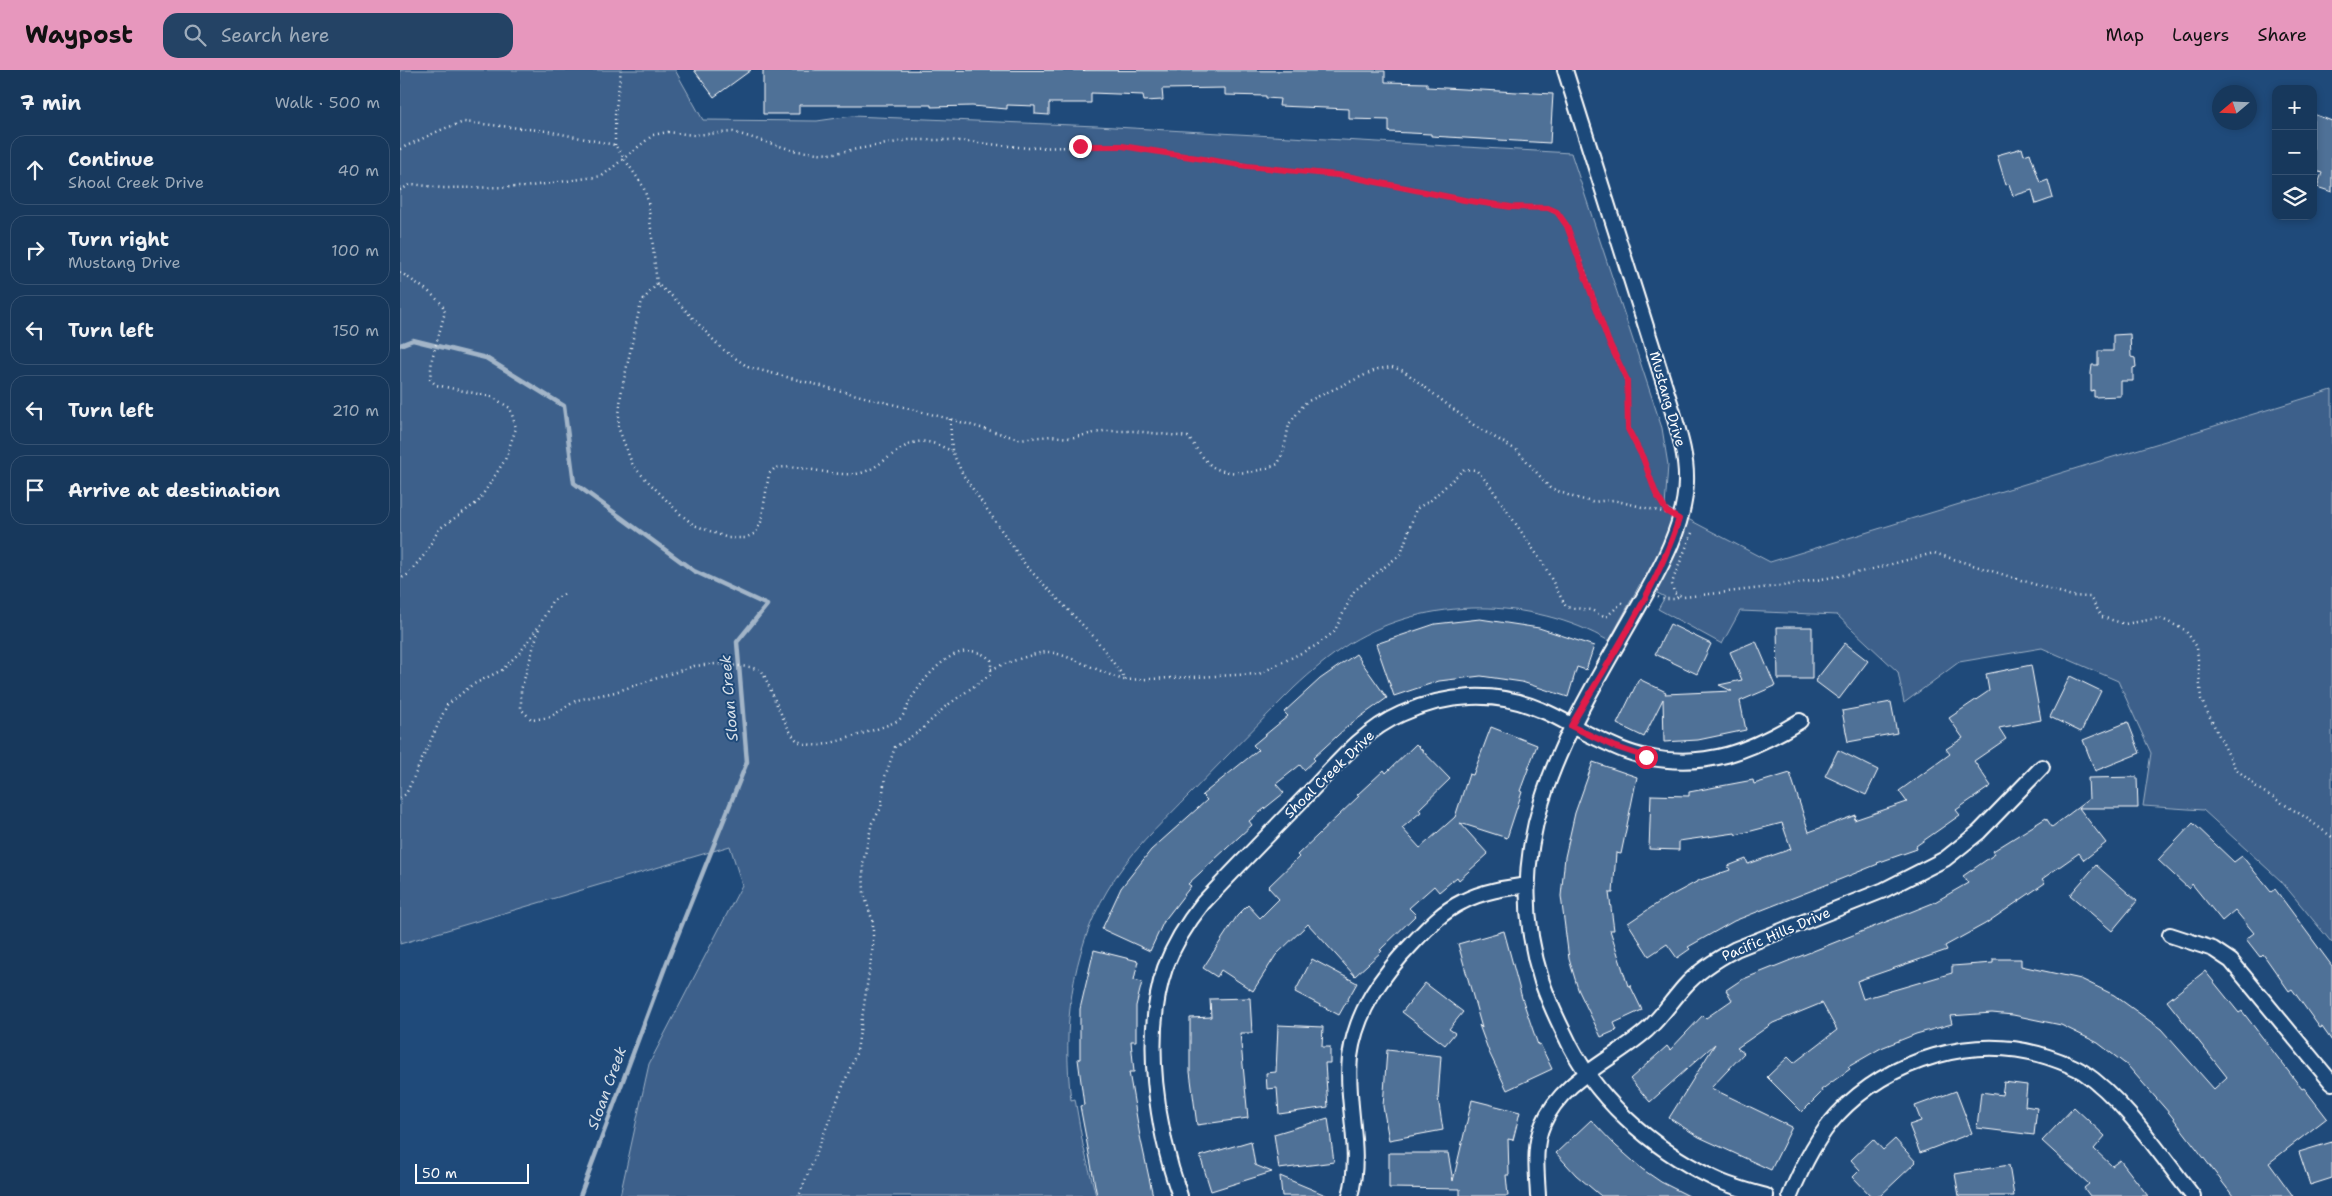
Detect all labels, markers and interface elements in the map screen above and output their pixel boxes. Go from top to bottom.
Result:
search box [163,13,513,58]
text: Waypost [25,19,133,51]
icon: search [181,21,209,49]
text: Search here [221,23,329,48]
text: Map [2106,23,2144,47]
text: Layers [2172,23,2229,47]
text: Share [2257,23,2307,47]
north arrow [2212,85,2257,130]
map controls [2272,85,2317,220]
button: + [2272,85,2317,130]
text: 7 min [20,89,81,117]
text: Walk · 500 m [275,92,380,113]
button: − [2272,130,2317,175]
route end [1069,135,1092,158]
text: Continue [68,147,154,172]
icon: ahead [21,156,49,184]
text: 40 m [337,160,379,181]
text: Shoal Creek Drive [68,172,204,193]
button: layers [2272,175,2317,220]
text: Turn right [68,227,169,252]
icon: right [21,236,49,264]
text: 100 m [331,240,379,261]
text: Mustang Drive [68,252,181,273]
icon: left [21,316,49,344]
text: Turn left [68,318,154,343]
text: 150 m [332,320,379,341]
street label: Mustang Drive [1646,349,1690,449]
icon: left [21,396,49,424]
text: Turn left [68,398,154,423]
text: 210 m [332,400,379,421]
icon: arrive [21,476,49,504]
text: Arrive at destination [68,478,280,503]
water label: Sloan Creek [715,654,743,742]
street label: Shoal Creek Drive [1280,726,1378,822]
route start [1635,746,1658,769]
street label: Pacific Hills Drive [1719,903,1833,965]
water label: Sloan Creek [583,1043,631,1132]
scale bar [415,1161,529,1184]
text: 50 m [422,1164,457,1182]

